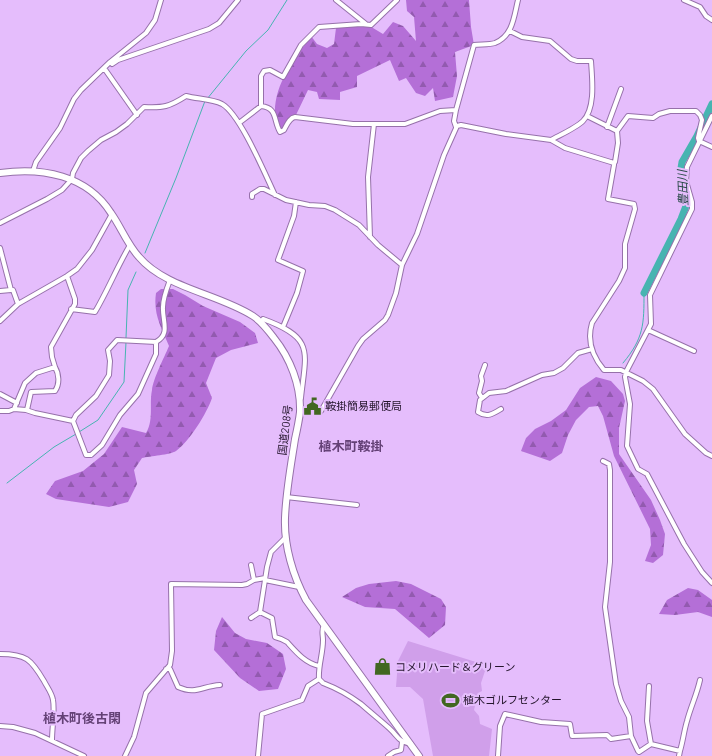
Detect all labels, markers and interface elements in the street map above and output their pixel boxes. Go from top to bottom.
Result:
water label: 豊田川 [674,168,690,206]
public building icon: 鞍掛簡易郵便局 [302,396,322,416]
place label: 鞍掛簡易郵便局 [325,399,402,412]
street label: 国道208号 [275,404,294,456]
district label: 植木町鞍掛 [318,438,384,454]
shop icon: コメリハード＆グリーン [372,657,392,677]
place label: コメリハード＆グリーン [395,660,515,673]
sports icon: 植木ゴルフセンター [440,690,460,710]
place label: 植木ゴルフセンター [463,693,562,706]
district label: 植木町後古閑 [43,710,121,726]

